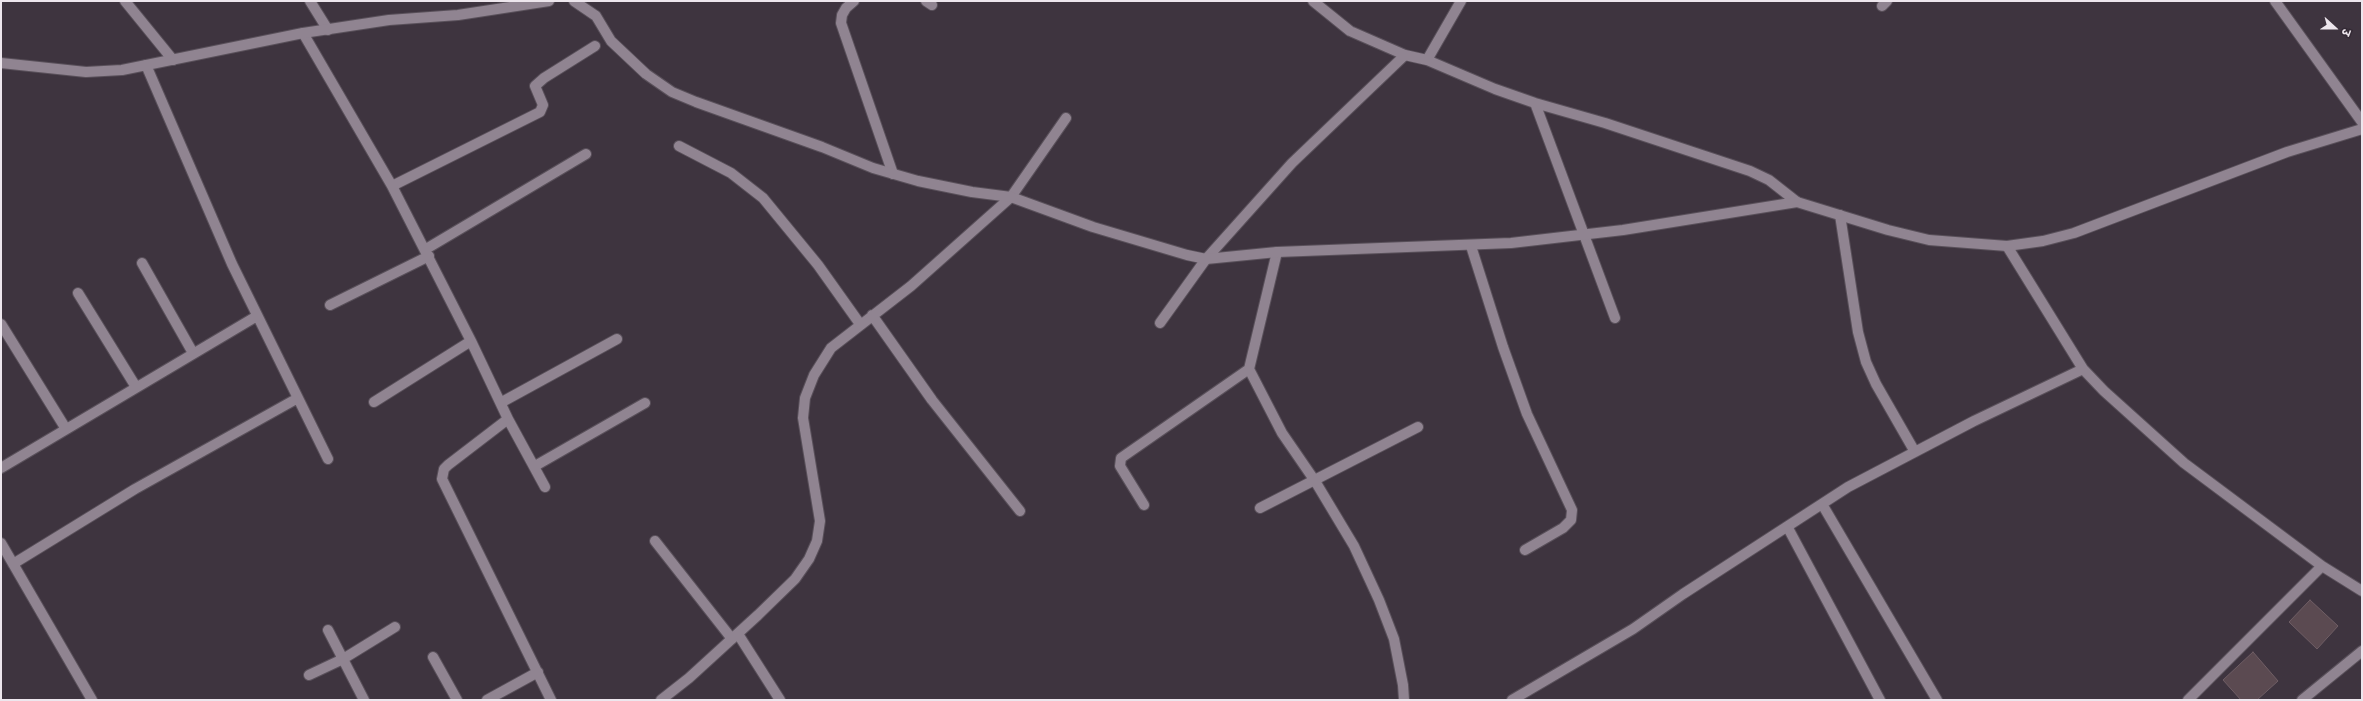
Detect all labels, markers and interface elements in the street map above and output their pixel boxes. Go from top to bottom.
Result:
north arrow [2315,8,2355,48]
text: उ [2338,27,2355,38]

